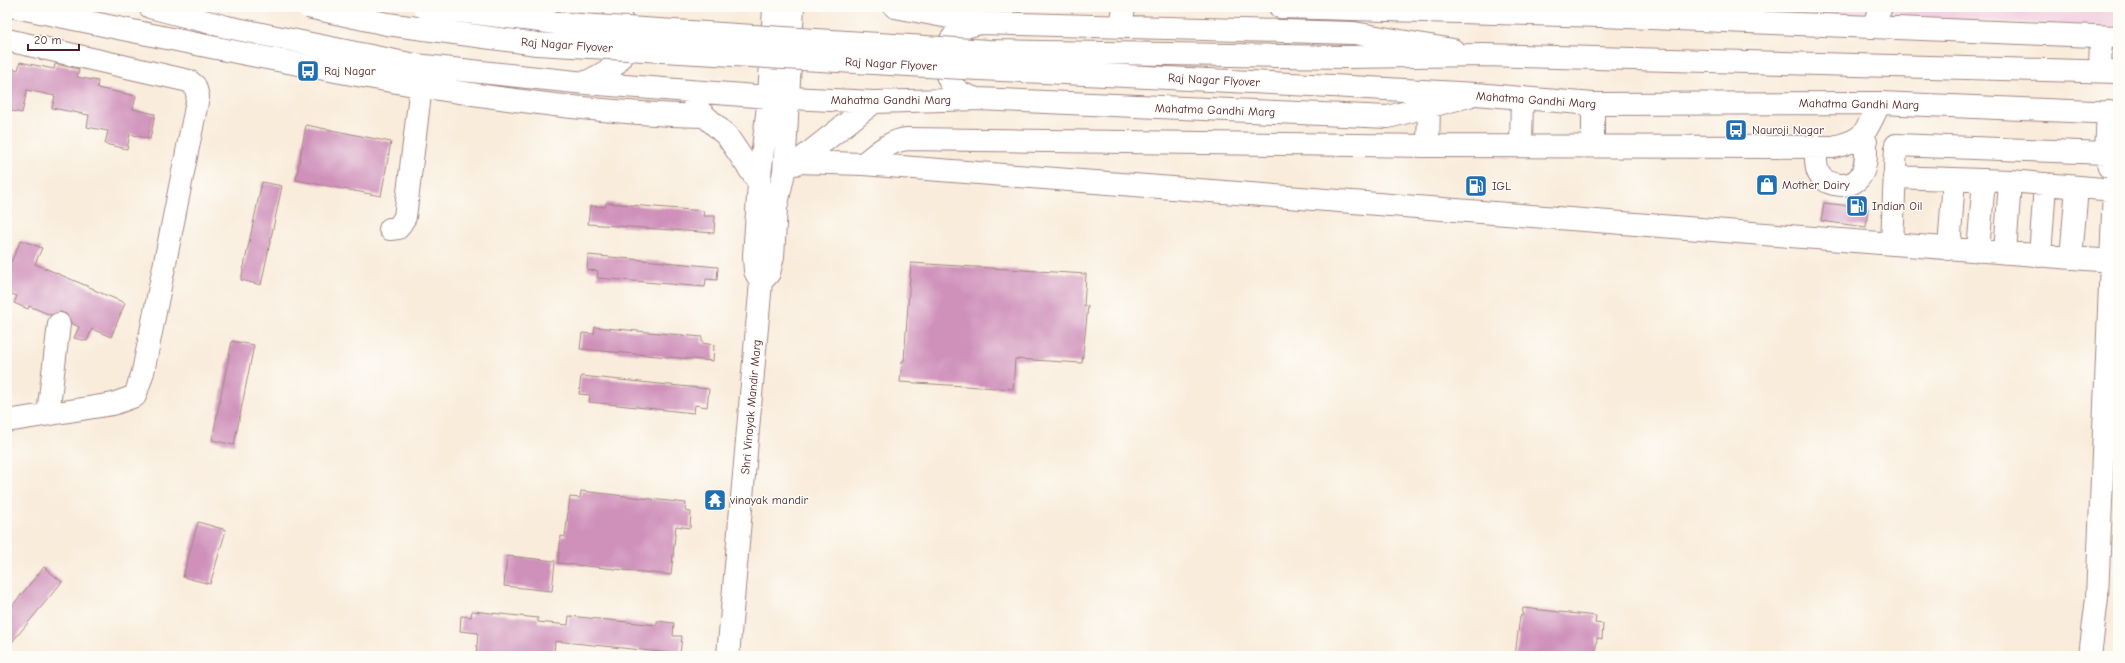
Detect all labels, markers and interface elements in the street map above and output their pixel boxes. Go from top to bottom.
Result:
scale bar [28,26,79,52]
text: 20 m [34,33,62,47]
street label: Raj Nagar Flyover [521,35,614,55]
street label: Raj Nagar Flyover [845,55,938,73]
bus stop icon: Raj Nagar [295,58,321,84]
place label: Raj Nagar [324,64,376,78]
street label: Raj Nagar Flyover [1168,71,1261,89]
street label: Mahatma Gandhi Marg [1475,89,1597,111]
street label: Mahatma Gandhi Marg [831,93,951,107]
street label: Mahatma Gandhi Marg [1799,96,1919,112]
street label: Mahatma Gandhi Marg [1155,101,1275,119]
bus stop icon: Nauroji Nagar [1723,117,1749,143]
place label: Nauroji Nagar [1752,123,1824,137]
shop icon: Mother Dairy [1754,172,1780,198]
fuel station icon: IGL [1463,173,1489,199]
place label: Mother Dairy [1782,178,1850,192]
place label: IGL [1492,179,1511,193]
fuel station icon: Indian Oil [1844,193,1870,219]
place label: Indian Oil [1872,199,1922,213]
street label: Shri Vinayak Mandir Marg [738,339,764,475]
temple icon: vinayak mandir [702,487,728,513]
place label: vinayak mandir [729,493,809,507]

